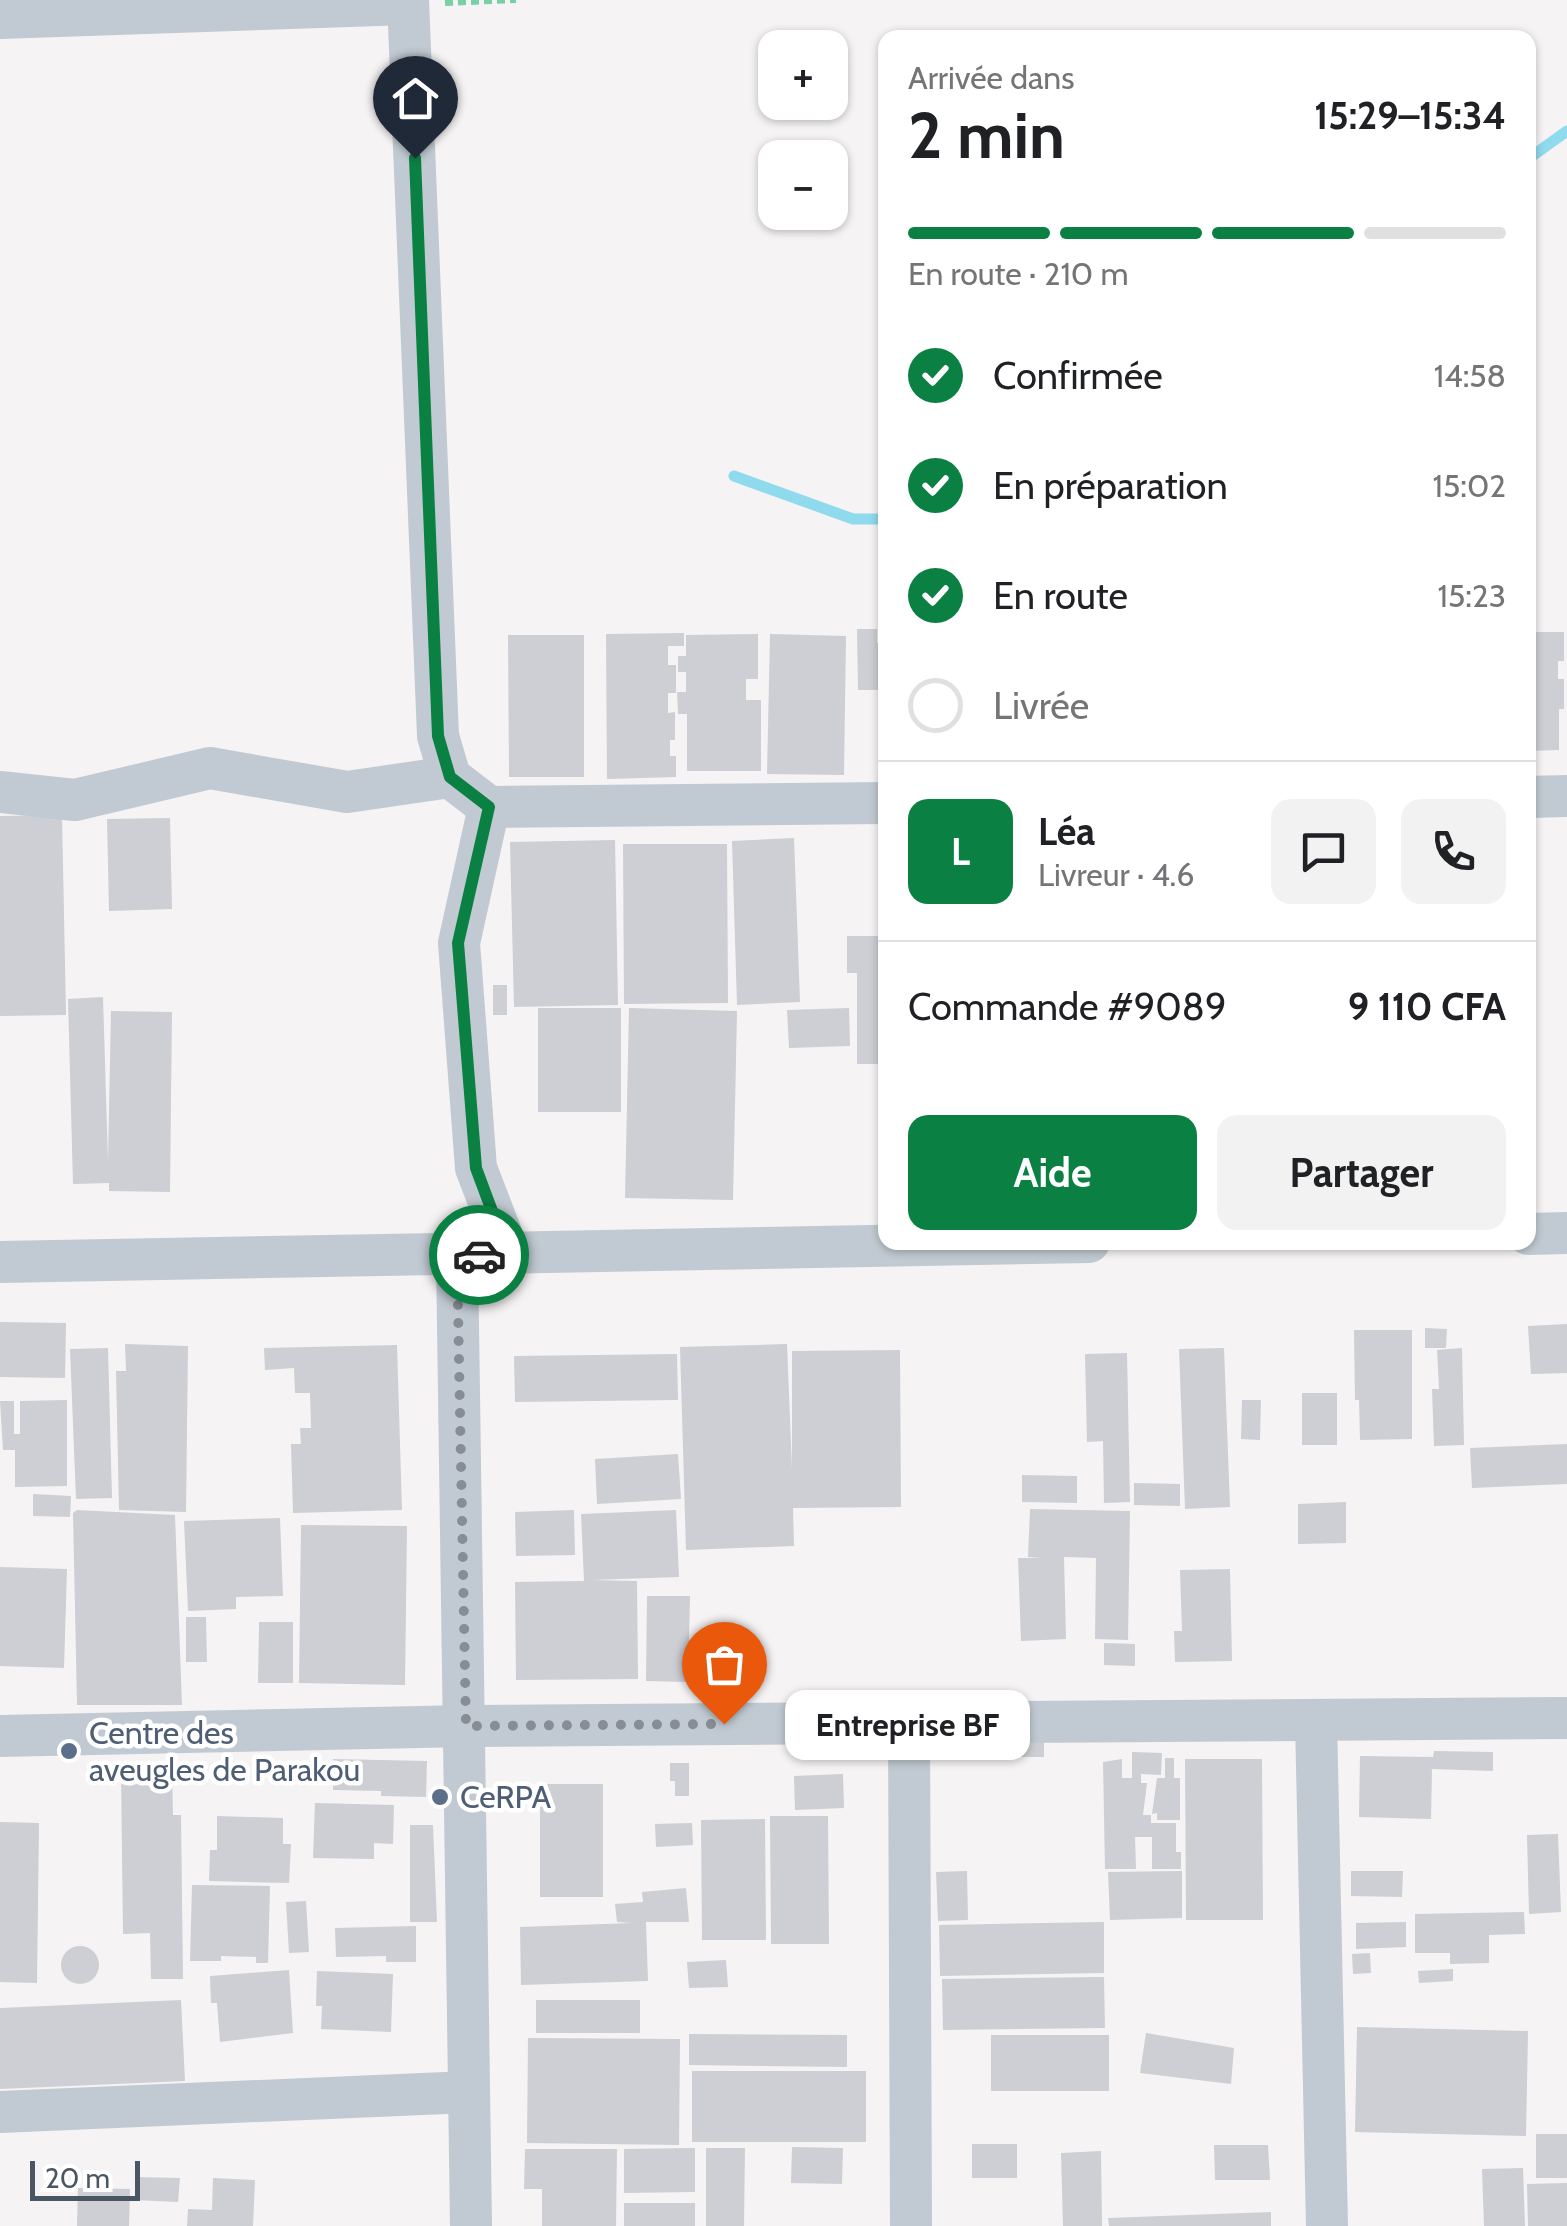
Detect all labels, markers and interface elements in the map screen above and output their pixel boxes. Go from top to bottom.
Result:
map controls [758,30,848,230]
button: + [758,30,848,120]
pin [373,56,458,159]
text: Arrivée dans [908,58,1074,97]
icon: home [388,71,443,126]
text: 15:29–15:34 [1314,92,1506,139]
text: 2 min [908,95,1065,174]
button: − [758,140,848,230]
text: En route · 210 m [908,254,1128,293]
icon: check [908,348,963,403]
text: Confirmée [993,352,1163,399]
text: 14:58 [1434,356,1506,395]
icon: check [908,458,963,513]
text: En préparation [993,462,1228,509]
text: 15:02 [1432,466,1506,505]
icon: check [908,568,963,623]
text: En route [993,572,1128,619]
text: 15:23 [1438,576,1506,615]
text: Livrée [993,682,1089,729]
button: chat [1271,799,1376,904]
button: phone [1401,799,1506,904]
text: Léa [1038,808,1095,855]
text: L [951,828,970,875]
text: Livreur · 4.6 [1038,855,1194,894]
text: Commande #9089 [908,983,1226,1030]
text: 9 110 CFA [1348,983,1506,1030]
button: Aide [908,1115,1197,1230]
button: Partager [1217,1115,1506,1230]
courier [429,1205,529,1305]
icon: car [452,1228,507,1283]
pin [682,1622,767,1725]
icon: bag [697,1637,752,1692]
callout: Entreprise BF [784,1689,1029,1759]
text: Entreprise BF [816,1705,999,1744]
place label: Centre des aveugles de Parakou [89,1713,360,1789]
marker: Centre des aveugles de Parakou [58,1740,80,1762]
place label: CeRPA [460,1777,551,1816]
marker: CeRPA [429,1786,451,1808]
scale bar [30,2156,140,2200]
text: 20 m [45,2161,110,2195]

